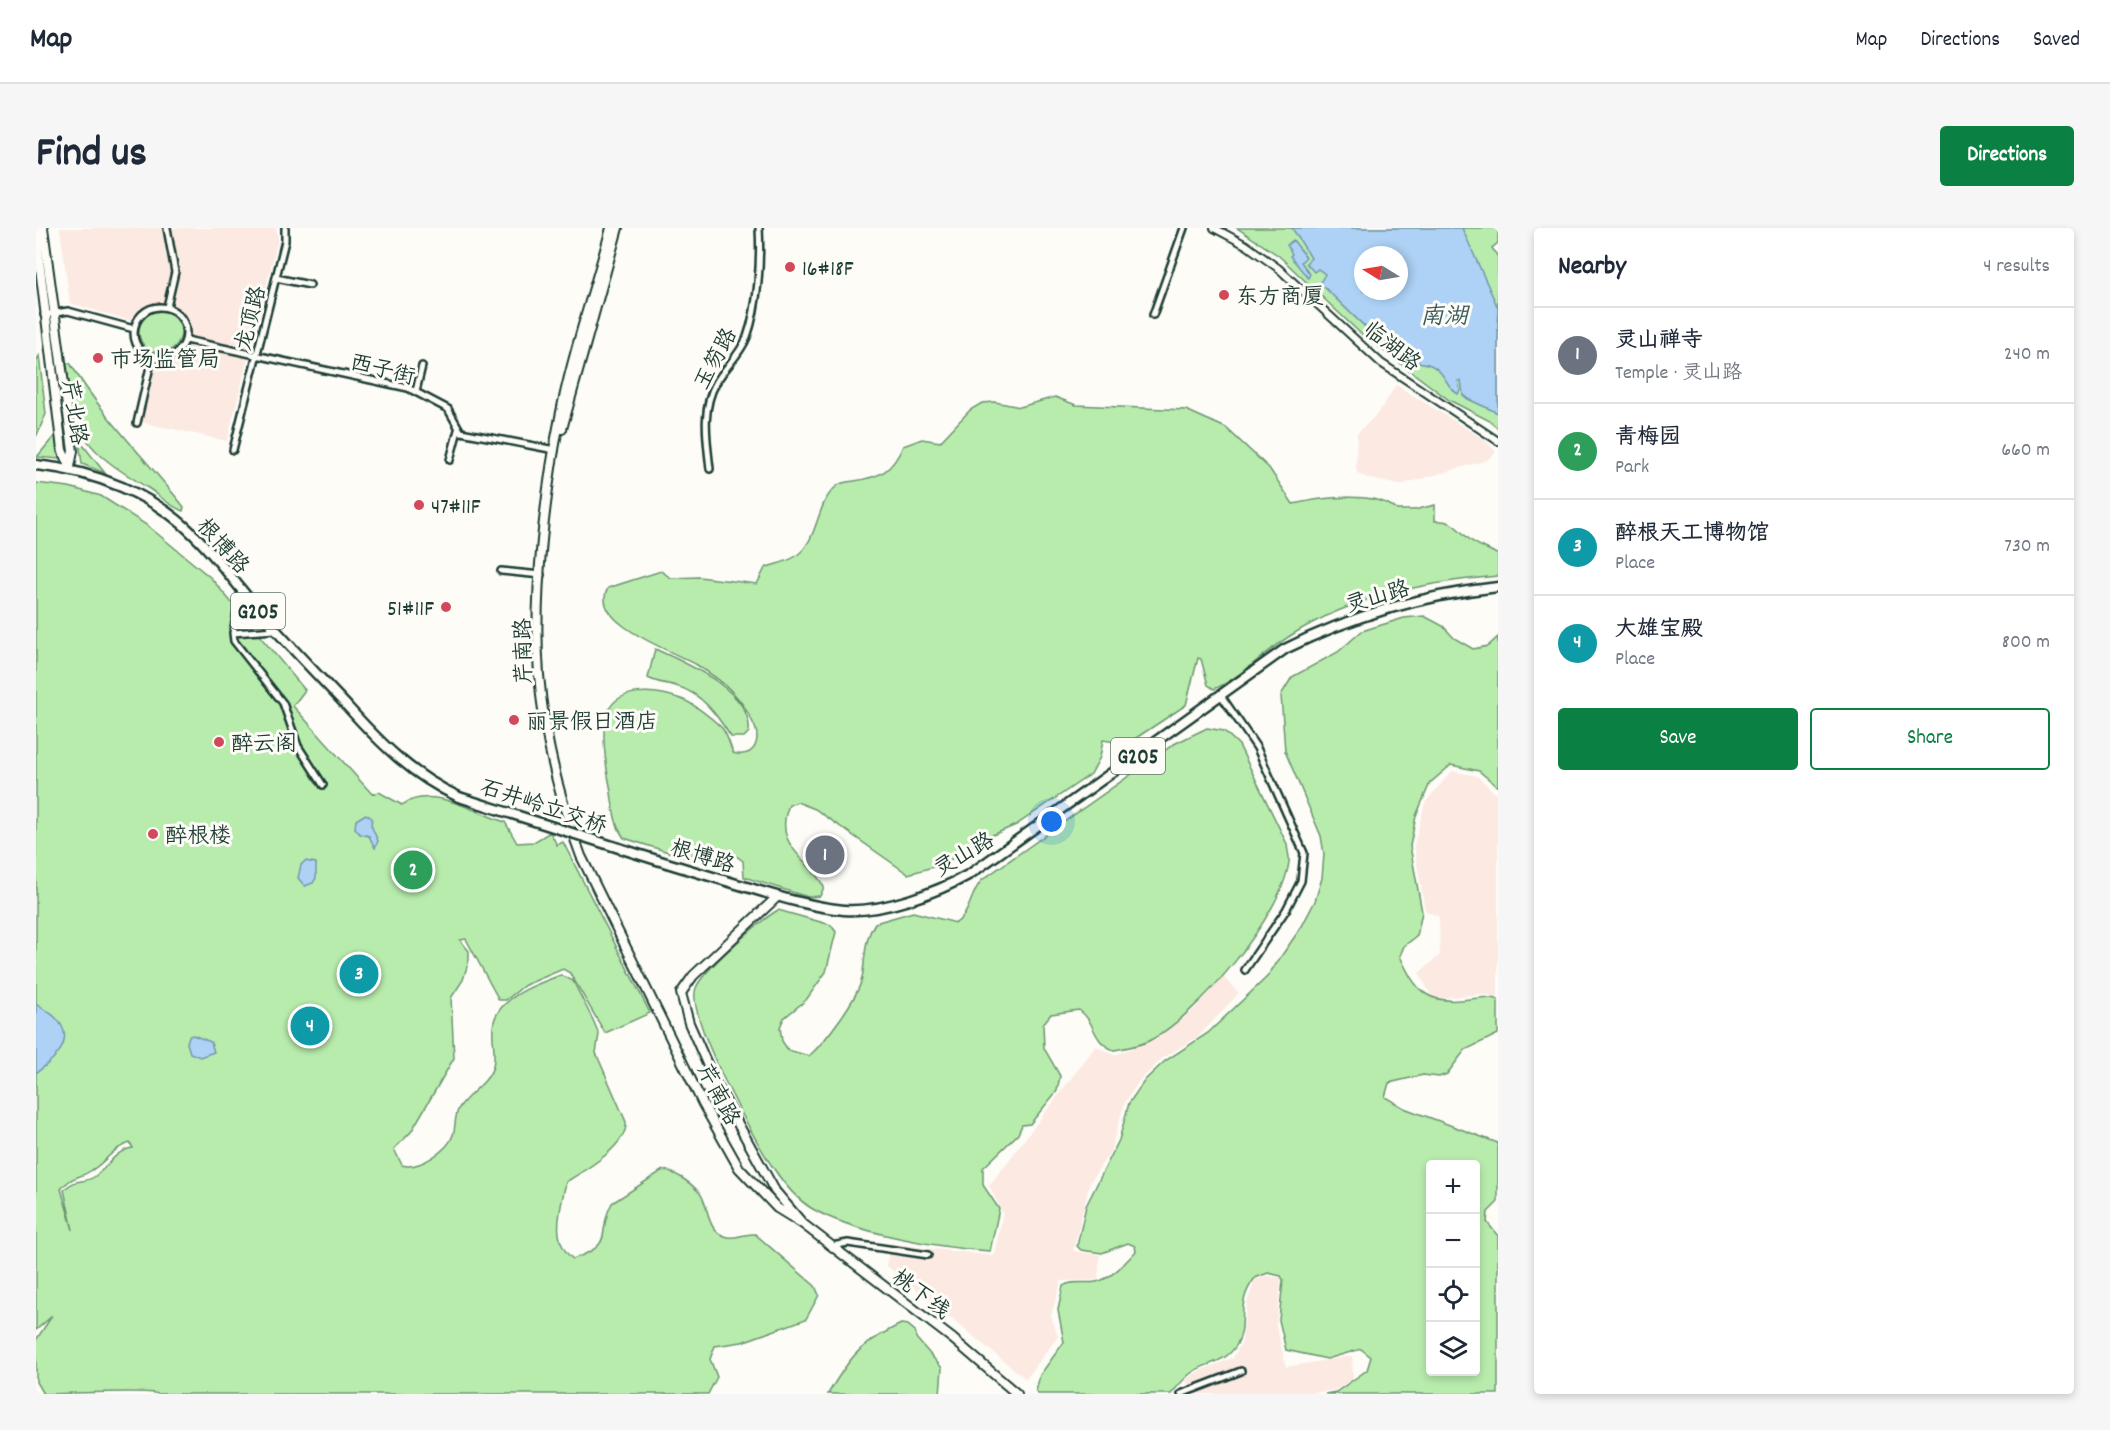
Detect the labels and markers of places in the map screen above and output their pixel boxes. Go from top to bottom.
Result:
place label: 16#18F [802,255,854,286]
marker: 16#18F [783,260,797,274]
place label: 东方商厦 [1236,283,1324,314]
marker: 东方商厦 [1217,288,1231,302]
place label: 市场监管局 [110,346,220,377]
marker: 市场监管局 [91,351,105,365]
place label: 47#11F [431,493,481,524]
marker: 47#11F [412,498,426,512]
place label: 51#11F [387,595,434,626]
marker: 51#11F [439,600,453,614]
place label: 丽景假日酒店 [526,708,658,739]
marker: 丽景假日酒店 [507,713,521,727]
place label: 醉云阁 [231,730,297,761]
marker: 醉云阁 [212,735,226,749]
place label: 醉根楼 [165,822,231,853]
marker: 醉根楼 [146,827,160,841]
pin: 1 [806,832,844,878]
pin: 2 [394,848,433,892]
pin: 3 [340,952,378,996]
pin: 4 [290,1004,330,1048]

